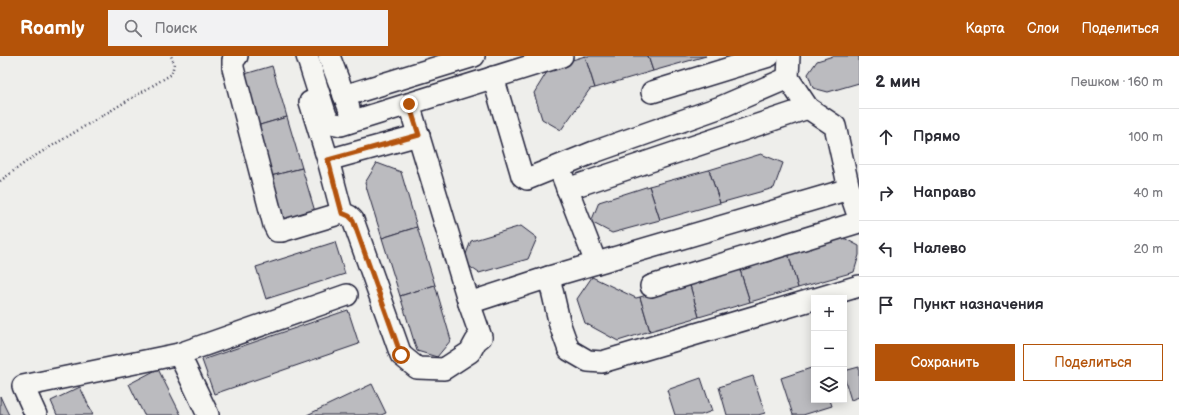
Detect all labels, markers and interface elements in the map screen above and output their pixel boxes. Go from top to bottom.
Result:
search box [108,10,388,46]
text: Roamly [20,17,84,40]
icon: search [122,17,144,39]
text: Поиск [154,19,197,38]
text: Карта [965,20,1005,37]
text: Слои [1027,20,1059,37]
text: Поделиться [1081,20,1159,37]
text: 2 мин [875,72,921,92]
text: Пешком · 160 m [1071,74,1163,90]
route end [400,95,418,113]
icon: ahead [875,126,897,148]
text: Прямо [913,127,960,146]
text: 100 m [1128,129,1163,145]
icon: right [875,182,897,204]
text: Направо [913,183,976,202]
text: 40 m [1133,185,1163,201]
icon: left [875,238,897,260]
text: Налево [913,239,966,258]
text: 20 m [1133,241,1163,257]
icon: arrive [875,294,897,316]
map controls [811,295,847,403]
button: + [811,295,847,331]
text: Пункт назначения [913,295,1044,314]
button: − [811,331,847,367]
button: Сохранить [875,344,1015,381]
button: Поделиться [1023,344,1163,381]
route start [392,346,410,364]
button: layers [811,367,847,403]

